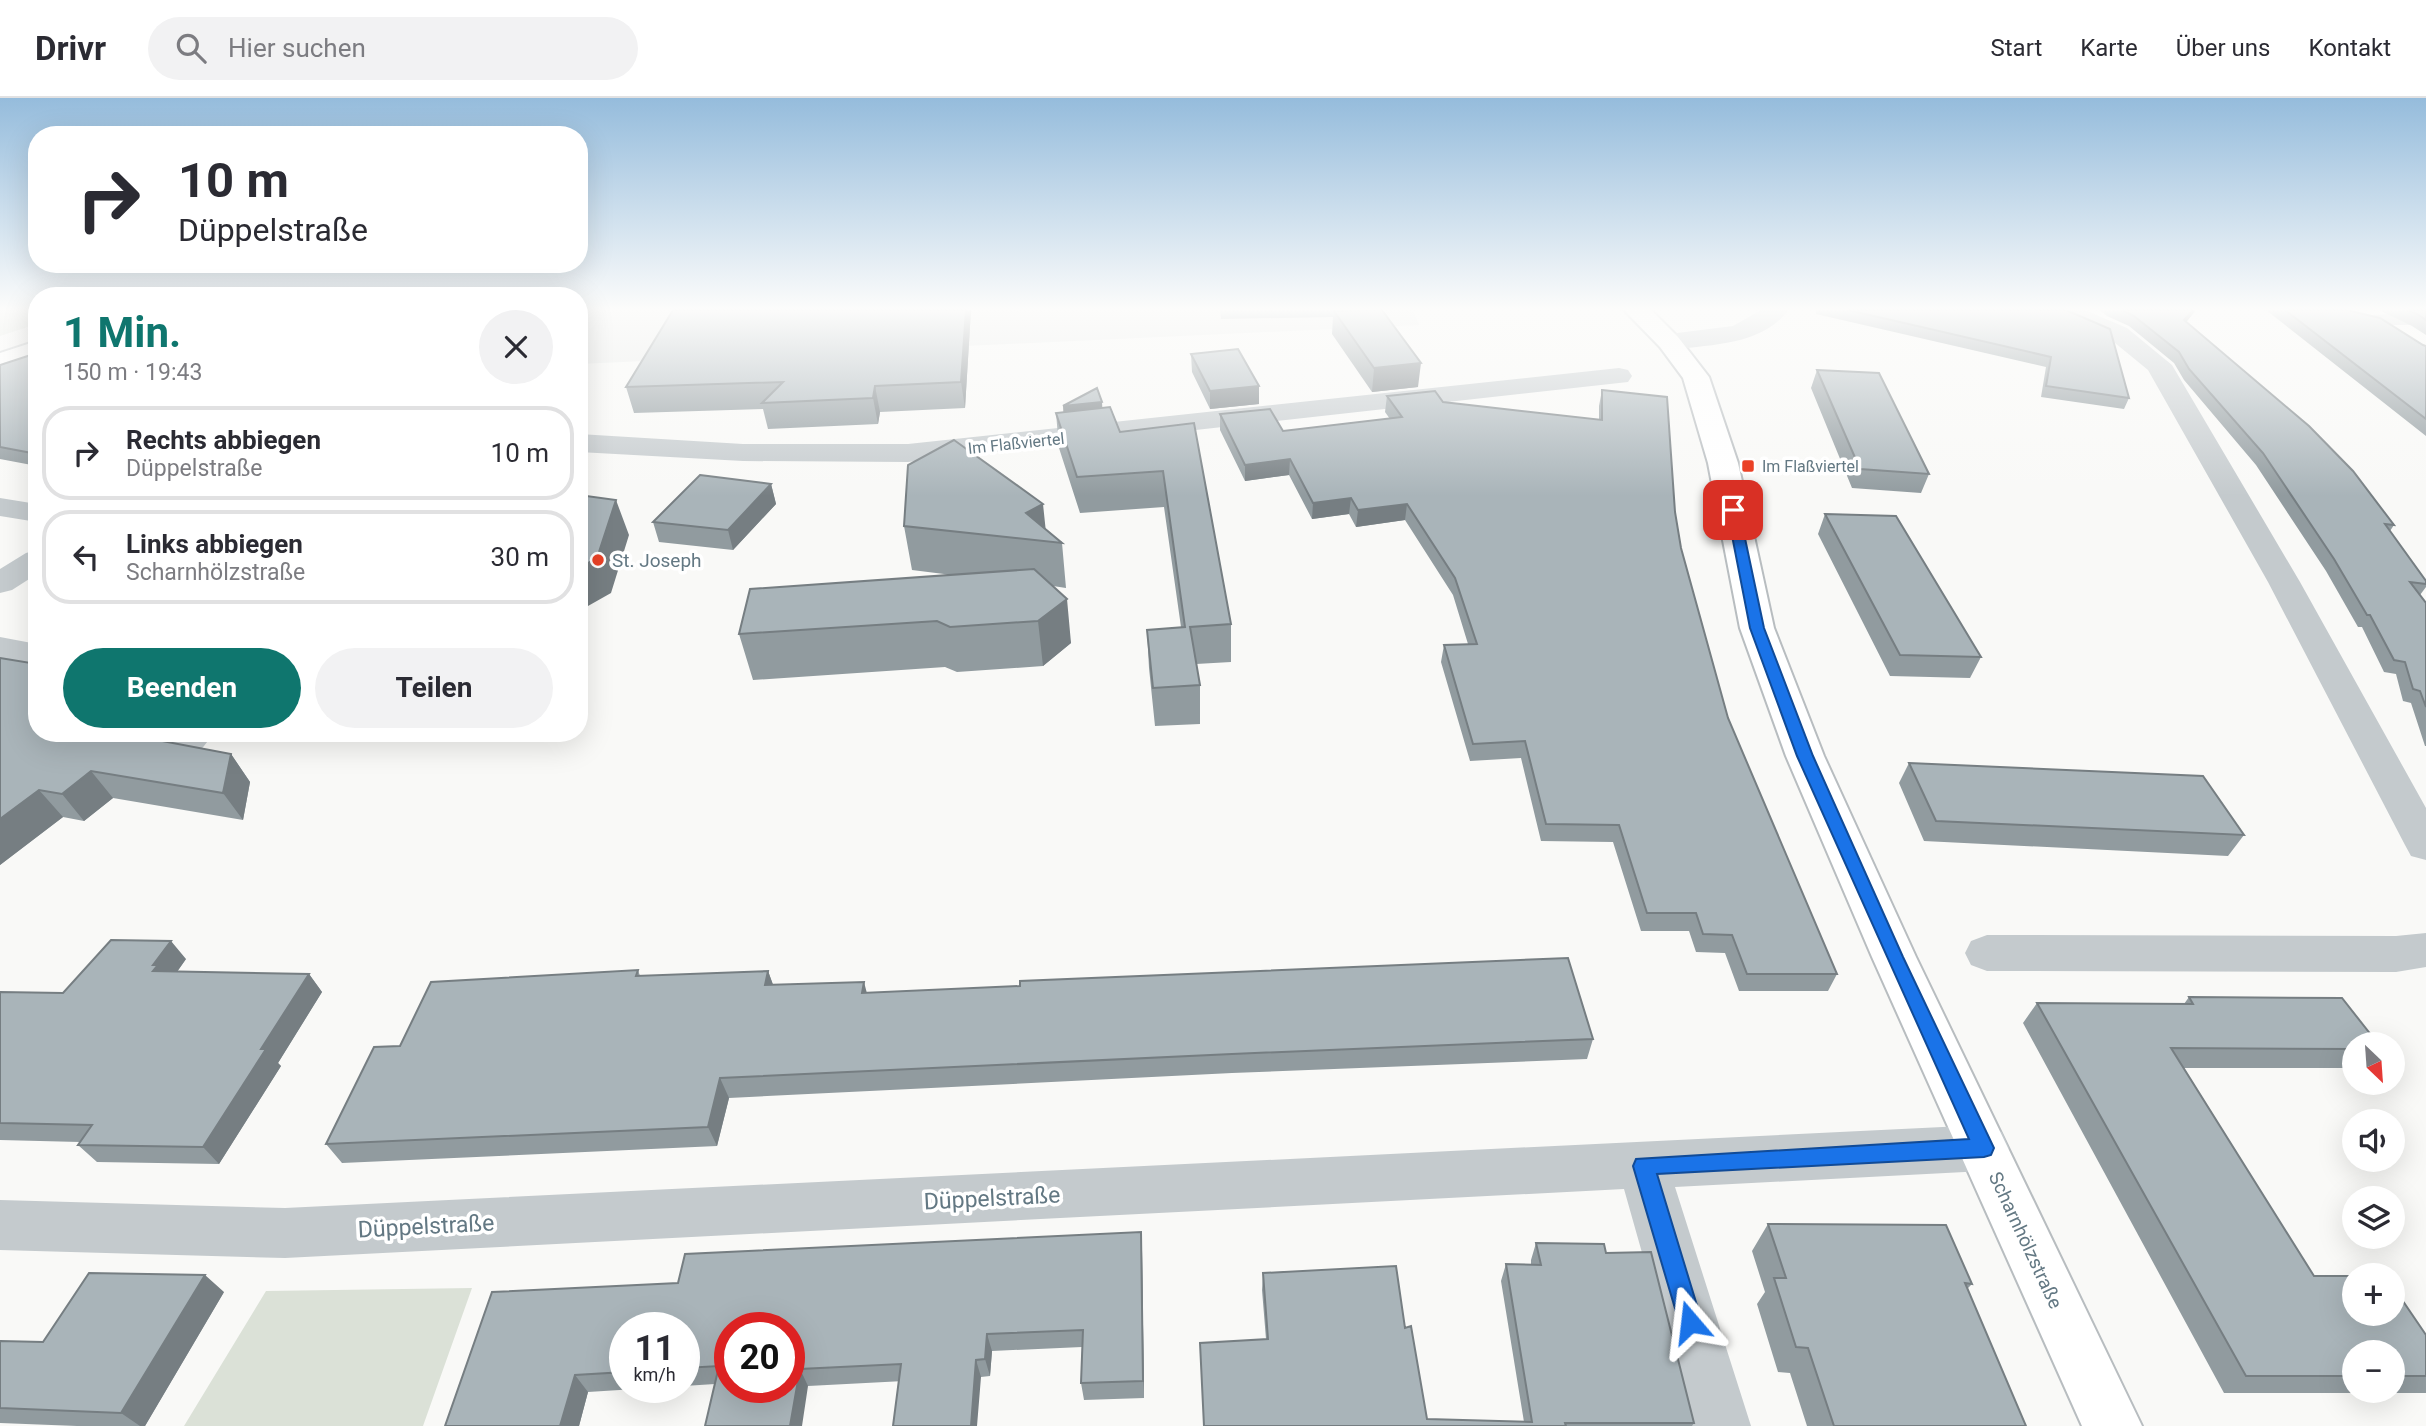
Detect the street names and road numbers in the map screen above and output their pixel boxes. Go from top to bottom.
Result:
street label: Im Flaßviertel [967,429,1065,458]
street label: Scharnhölzstraße [1984,1168,2067,1312]
street label: Düppelstraße [923,1181,1061,1216]
street label: Düppelstraße [357,1209,495,1244]

